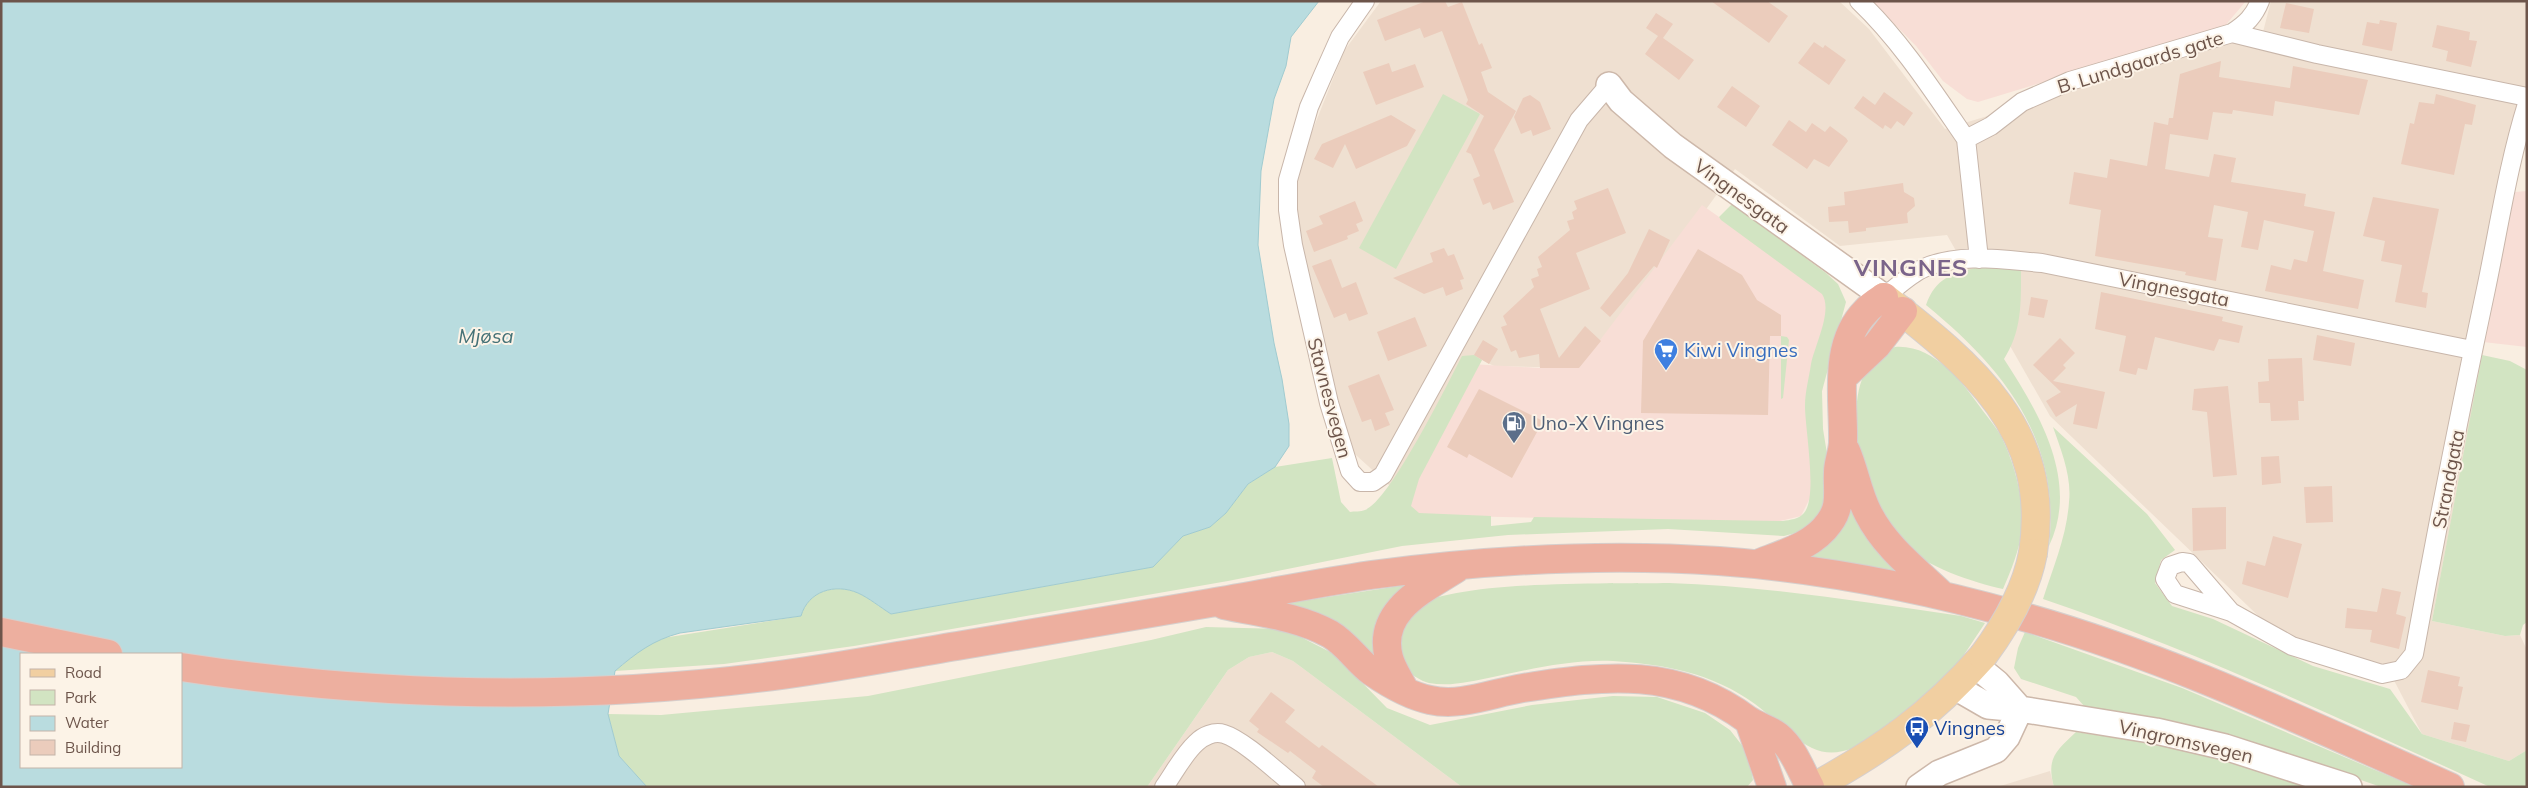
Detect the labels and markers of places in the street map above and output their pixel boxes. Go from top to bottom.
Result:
supermarket icon: Kiwi Vingnes [1653,337,1679,371]
place label: Kiwi Vingnes [1684,338,1798,362]
fuel station icon: Uno-X Vingnes [1501,410,1527,444]
place label: Uno-X Vingnes [1532,411,1664,435]
bus stop icon: Vingnes [1904,715,1930,749]
place label: Vingnes [1934,716,2005,740]

